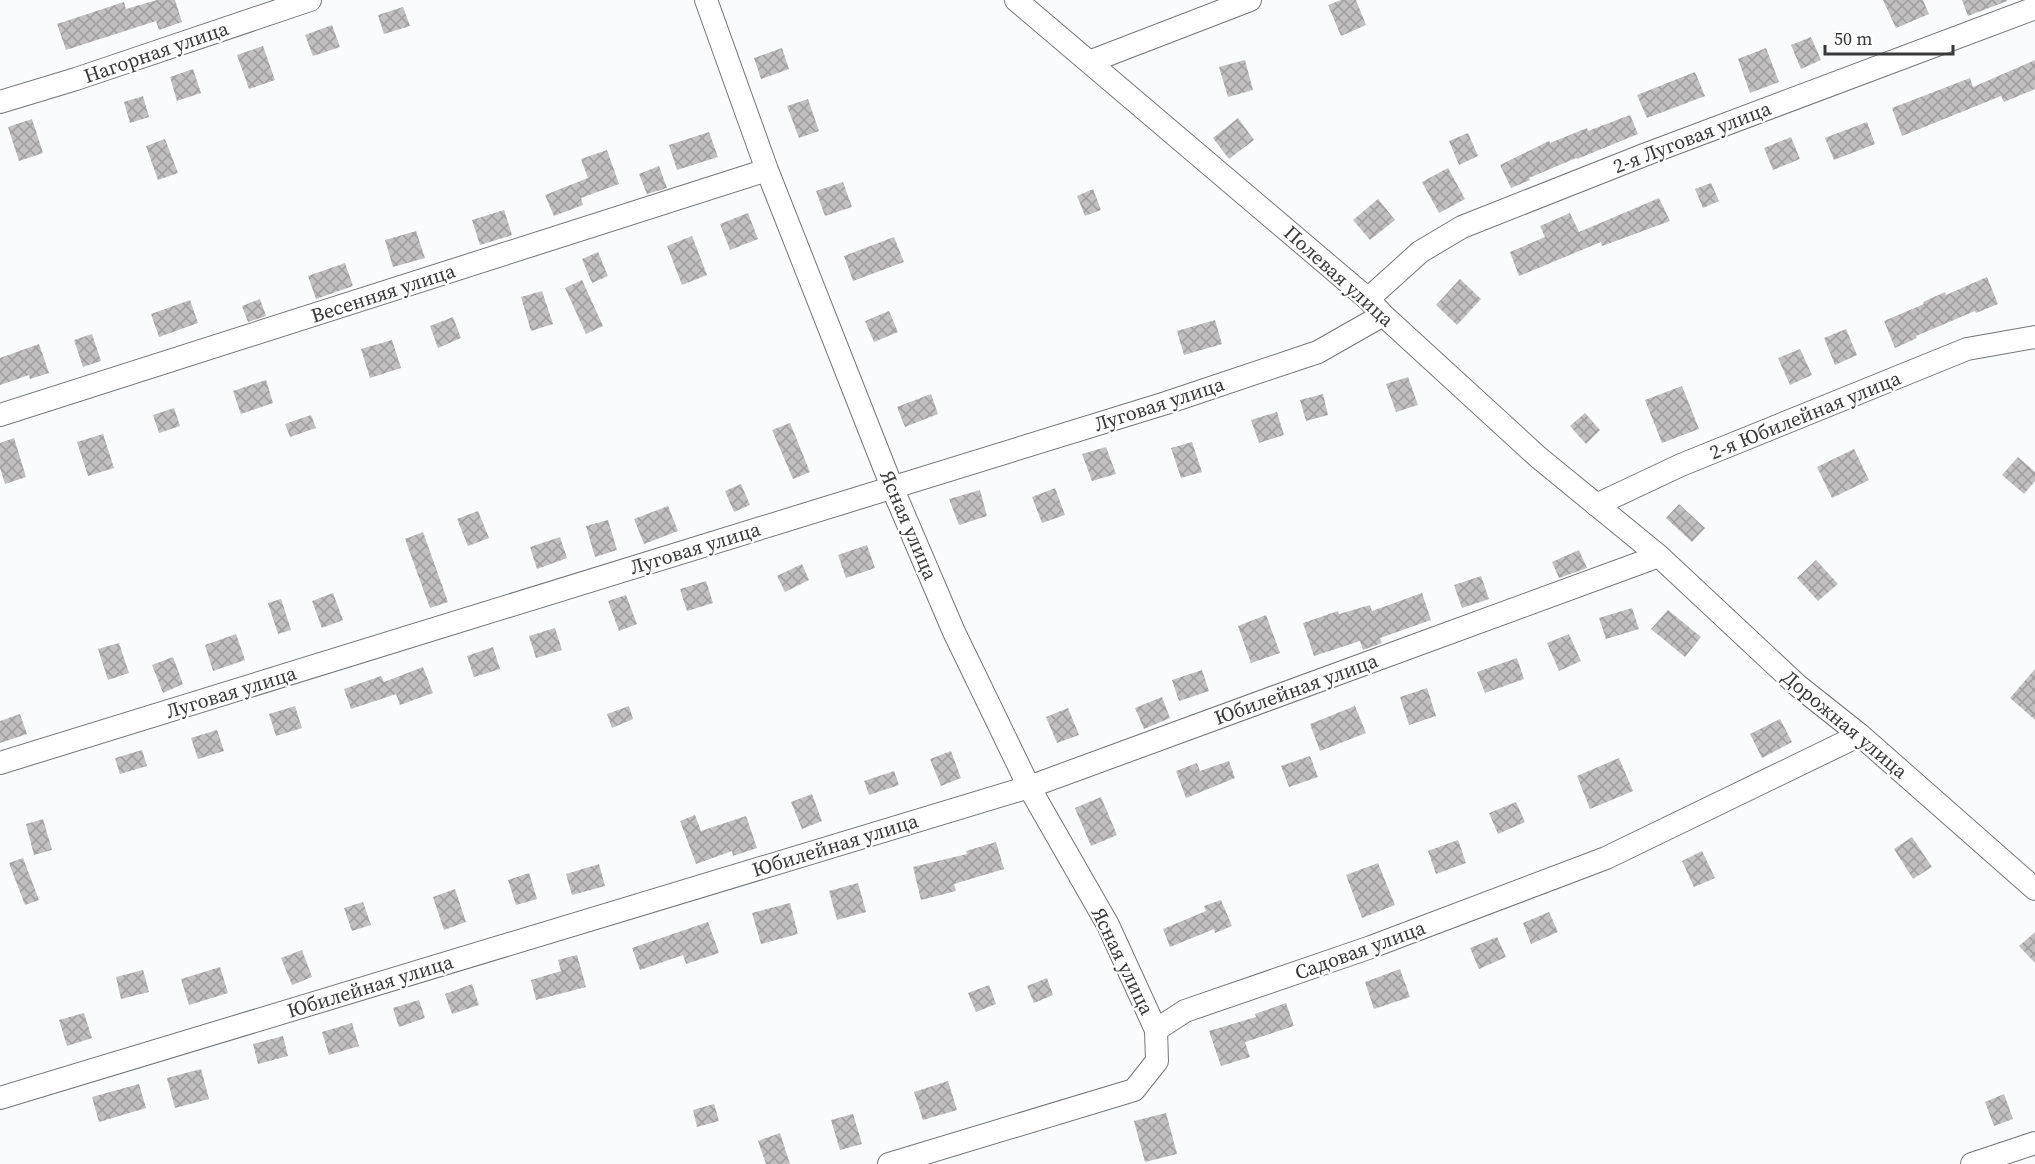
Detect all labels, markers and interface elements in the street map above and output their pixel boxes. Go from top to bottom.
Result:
street label: Нагорная улица [80,14,233,90]
scale bar [1825,18,1952,56]
text: 50 m [1834,26,1872,51]
street label: 2-я Луговая улица [1609,94,1776,180]
street label: Полевая улица [1278,219,1401,334]
street label: Весенняя улица [307,256,460,330]
street label: 2-я Юбилейная улица [1705,364,1906,466]
street label: Луговая улица [1090,369,1229,438]
street label: Ясная улица [873,466,945,585]
street label: Луговая улица [626,515,765,581]
street label: Юбилейная улица [1210,646,1383,732]
street label: Луговая улица [162,659,301,725]
street label: Дорожная улица [1776,663,1914,785]
street label: Юбилейная улица [749,806,922,884]
street label: Ясная улица [1085,902,1162,1020]
street label: Садовая улица [1291,913,1430,987]
street label: Юбилейная улица [284,947,457,1025]

